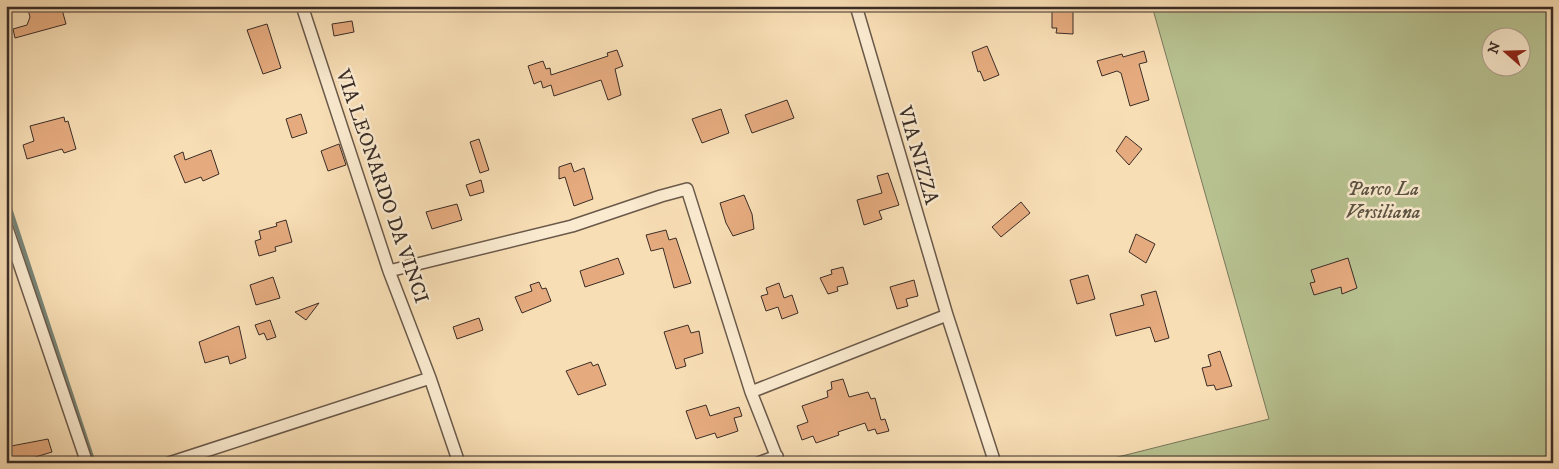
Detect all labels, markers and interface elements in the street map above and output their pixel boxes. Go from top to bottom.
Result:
north arrow [1482,28,1532,78]
text: N [1484,39,1505,56]
street label: VIA LEONARDO DA VINCI [329,65,433,307]
street label: VIA NIZZA [891,102,944,208]
park label: Parco La Versiliana [1345,177,1421,225]

